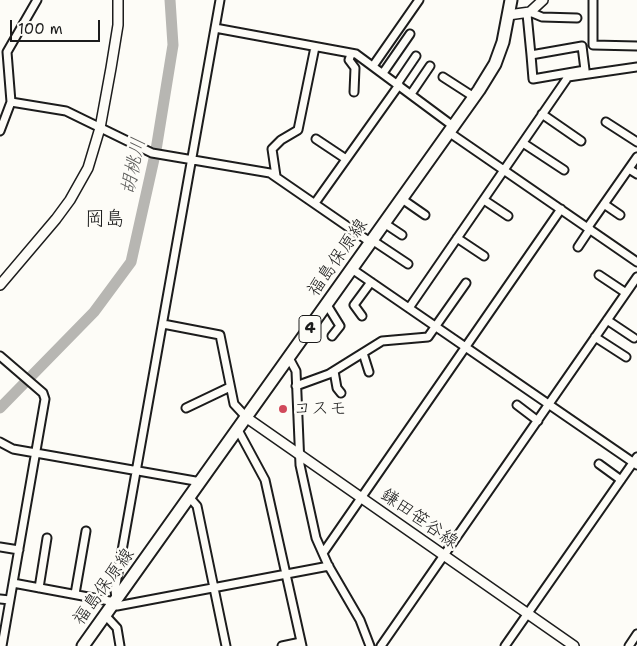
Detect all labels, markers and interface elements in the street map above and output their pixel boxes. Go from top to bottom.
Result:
scale bar [12,10,102,42]
text: 100 m [18,19,63,39]
water label: 胡桃川 [117,136,151,196]
district label: 岡島 [85,208,125,232]
street label: 福島保原線 [303,215,373,301]
road number: 4 [299,316,321,342]
place label: コスモ [293,398,347,420]
marker: コスモ [277,403,289,415]
street label: 鎌田笹谷線 [376,484,462,554]
street label: 福島保原線 [69,544,139,630]

